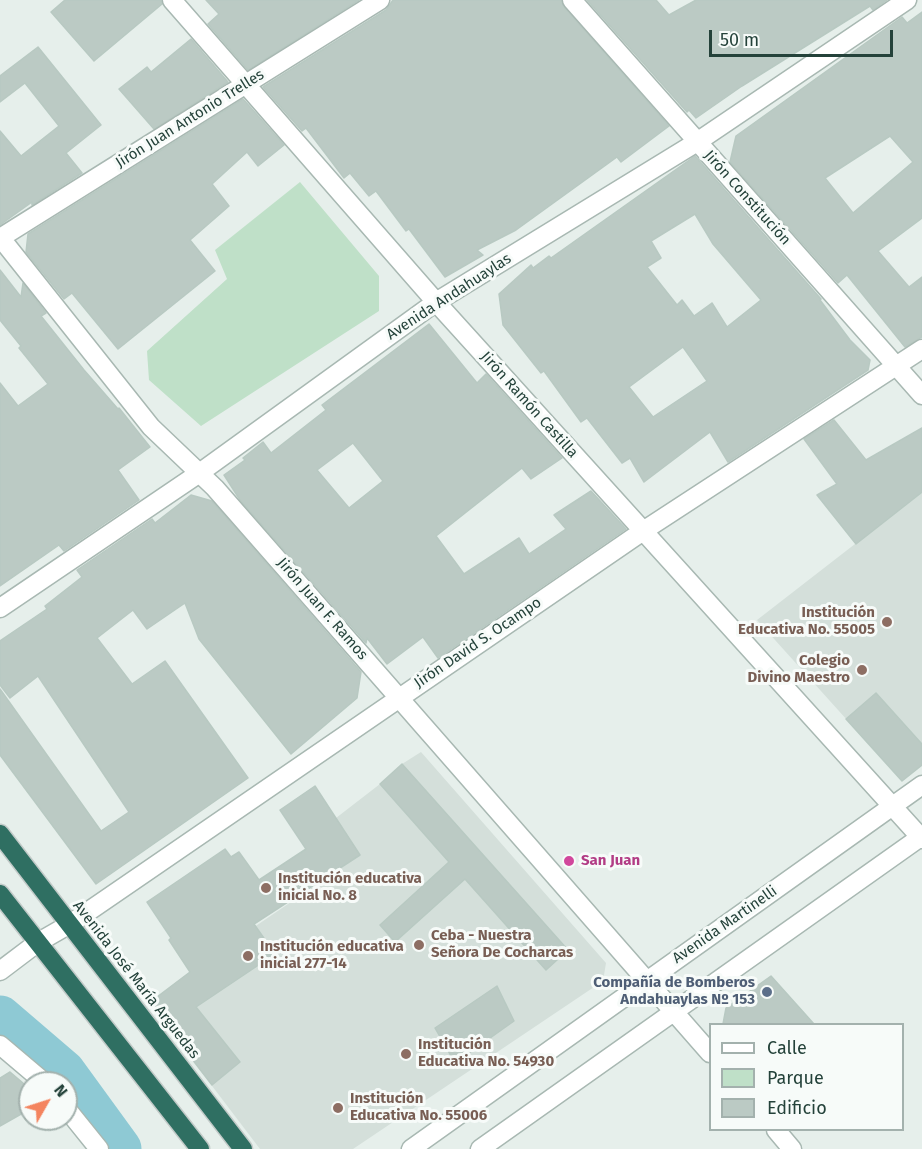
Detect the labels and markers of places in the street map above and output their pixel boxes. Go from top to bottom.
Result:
place label: Institución Educativa No. 55005 [738,604,875,639]
marker: Institución Educativa No. 55005 [880,615,894,629]
place label: Colegio Divino Maestro [747,652,850,687]
marker: Colegio Divino Maestro [855,663,869,677]
place label: San Juan [581,852,640,870]
marker: San Juan [562,854,576,868]
place label: Institución educativa inicial No. 8 [278,870,422,905]
marker: Institución educativa inicial No. 8 [259,881,273,895]
place label: Ceba - Nuestra Señora De Cocharcas [431,927,573,962]
place label: Institución educativa inicial 277-14 [260,938,404,973]
marker: Ceba - Nuestra Señora De Cocharcas [412,938,426,952]
marker: Institución educativa inicial 277-14 [241,949,255,963]
place label: Compañía de Bomberos Andahuaylas Nº 153 [593,974,755,1009]
marker: Compañía de Bomberos Andahuaylas Nº 153 [760,985,774,999]
place label: Institución Educativa No. 54930 [418,1036,554,1071]
marker: Institución Educativa No. 54930 [399,1047,413,1061]
place label: Institución Educativa No. 55006 [350,1090,487,1125]
marker: Institución Educativa No. 55006 [331,1101,345,1115]

